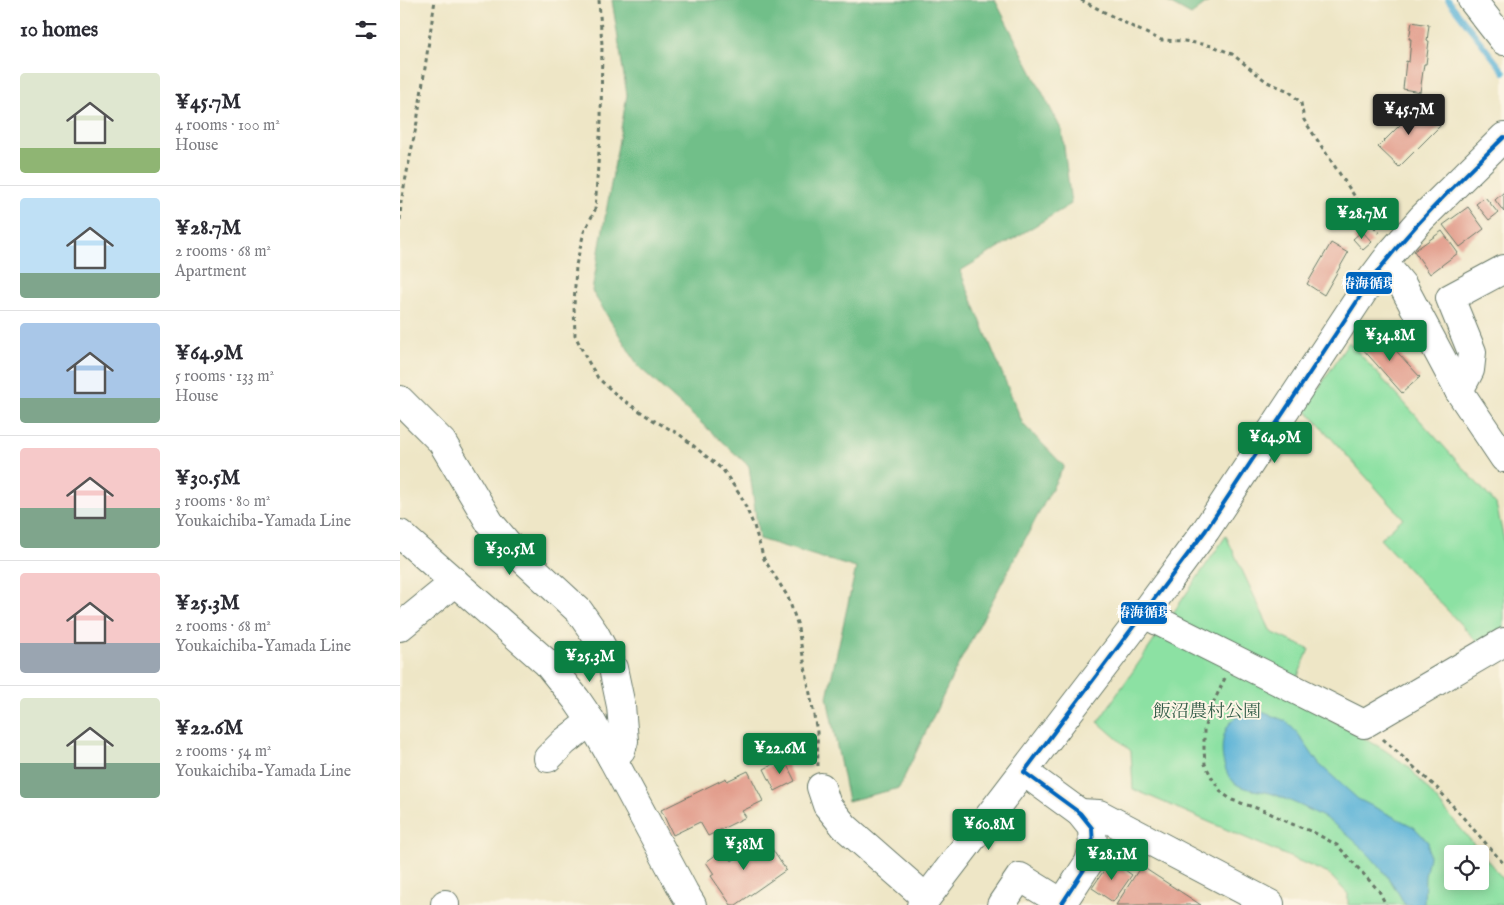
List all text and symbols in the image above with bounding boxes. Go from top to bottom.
icon: filters [352,16,380,44]
text: 10 homes [20,17,98,44]
text: ¥45.7M [175,89,241,116]
icon: home [60,93,120,153]
pin: ¥45.7M [1368,94,1450,136]
text: ¥45.7M [1384,100,1434,120]
text: 4 rooms · 100 m² [175,116,280,136]
text: House [175,136,218,156]
pin: ¥28.7M [1321,198,1403,240]
text: ¥28.7M [1337,204,1387,224]
text: ¥28.7M [175,215,241,242]
icon: home [60,218,120,278]
text: 2 rooms · 68 m² [175,242,271,262]
text: Apartment [175,262,246,282]
line badge: 椿海循環 [1345,271,1393,295]
text: 椿海循環 [1341,275,1397,293]
pin: ¥34.8M [1349,320,1431,362]
text: ¥34.8M [1365,326,1415,346]
text: ¥64.9M [175,340,243,367]
icon: home [60,343,120,403]
text: 5 rooms · 133 m² [175,367,274,387]
text: House [175,387,218,407]
pin: ¥64.9M [1234,422,1316,464]
text: ¥64.9M [1249,428,1301,448]
text: ¥30.5M [175,465,240,492]
icon: home [60,468,120,528]
text: 3 rooms · 80 m² [175,492,271,512]
text: Youkaichiba-Yamada Line [175,512,351,532]
pin: ¥30.5M [469,534,551,576]
text: ¥30.5M [485,540,535,560]
text: ¥25.3M [175,590,240,617]
icon: home [60,593,120,653]
line badge: 椿海循環 [1120,601,1168,625]
text: 椿海循環 [1116,604,1172,622]
text: 2 rooms · 68 m² [175,617,271,637]
text: Youkaichiba-Yamada Line [175,637,351,657]
pin: ¥25.3M [549,640,631,683]
text: ¥25.3M [565,647,615,667]
park label: 飯沼農村公園 [1153,701,1261,724]
text: ¥22.6M [175,715,243,742]
icon: home [60,718,120,778]
pin: ¥22.6M [739,732,821,775]
text: ¥22.6M [754,739,806,759]
text: 2 rooms · 54 m² [175,742,272,762]
text: Youkaichiba-Yamada Line [175,762,351,782]
pin: ¥60.8M [948,808,1030,851]
text: ¥60.8M [963,815,1015,835]
pin: ¥38M [714,828,774,871]
text: ¥38M [725,835,763,855]
pin: ¥28.1M [1071,838,1153,881]
text: ¥28.1M [1087,845,1137,865]
map controls [1444,845,1489,890]
button: locate [1444,845,1489,890]

